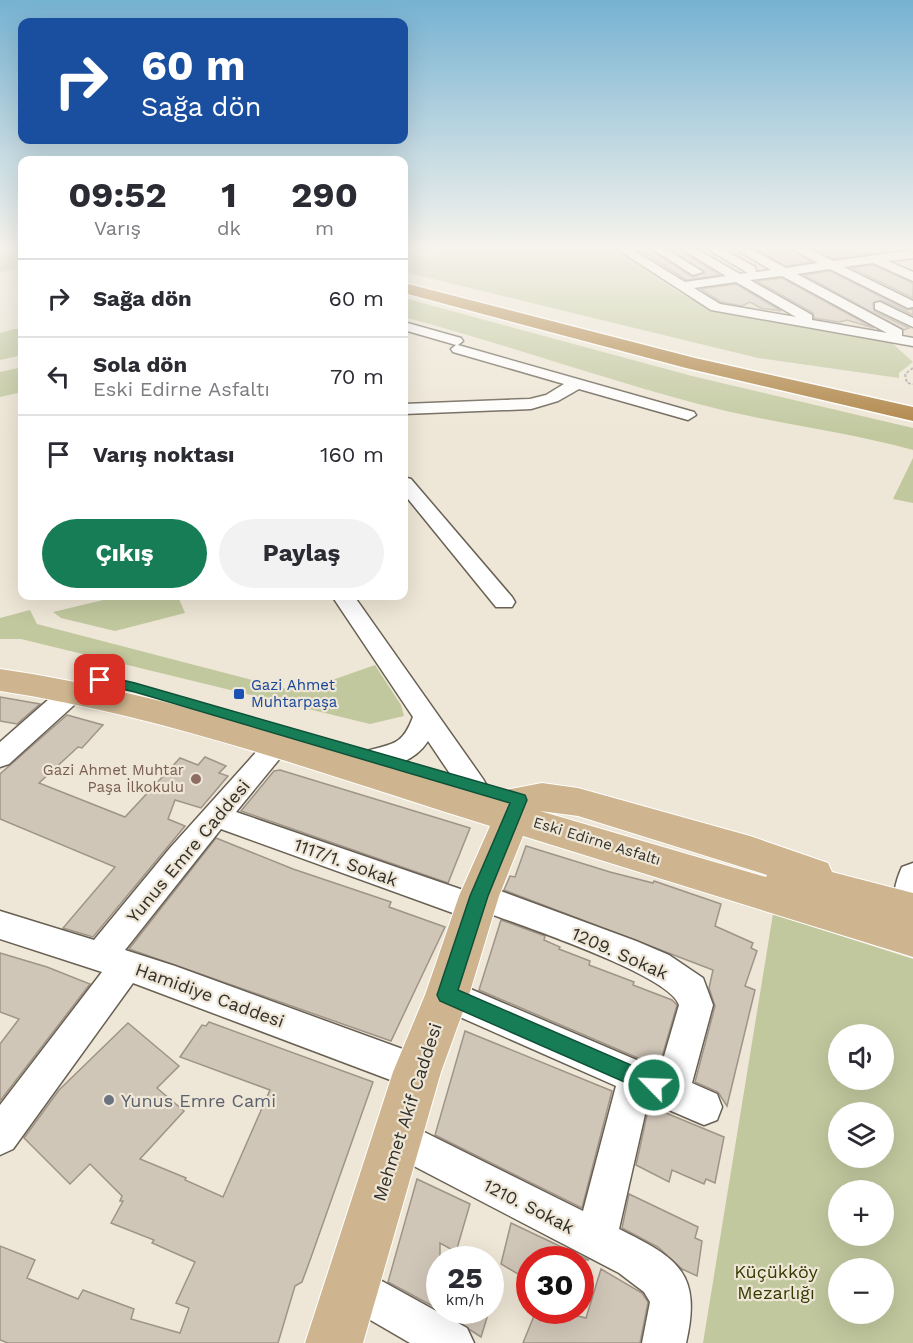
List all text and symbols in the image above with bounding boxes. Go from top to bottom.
text: 60 m [141,41,245,90]
icon: right [42,42,120,120]
text: Sağa dön [141,91,261,123]
text: 09:52 [68,174,167,216]
text: 1 [221,174,237,216]
text: 290 [291,174,358,216]
text: Varış [94,216,141,240]
text: dk [217,216,241,240]
text: m [315,216,334,240]
icon: right [42,282,75,315]
text: Sağa dön [93,286,192,311]
text: 60 m [328,286,384,311]
text: Sola dön [93,352,187,377]
icon: left [42,360,75,393]
text: 70 m [330,364,384,389]
text: Eski Edirne Asfaltı [93,377,270,401]
icon: arrive [42,438,75,471]
text: Varış noktası [93,442,235,467]
text: 160 m [320,442,384,467]
button: Çıkış [42,519,207,588]
button: Paylaş [219,519,384,588]
pin [74,654,125,705]
icon: arrive [83,663,116,696]
place label: Gazi Ahmet Muhtarpaşa [251,676,338,711]
marker: Gazi Ahmet Muhtarpaşa [232,687,246,701]
place label: Gazi Ahmet Muhtar Paşa İlkokulu [43,761,184,796]
marker: Gazi Ahmet Muhtar Paşa İlkokulu [189,772,203,786]
street label: Yunus Emre Caddesi [122,775,254,927]
street label: Eski Edirne Asfaltı [531,813,663,869]
street label: 1117/1. Sokak [291,834,401,890]
street label: 1209. Sokak [569,922,671,984]
street label: Hamidiye Caddesi [133,958,287,1032]
street label: Mehmet Akif Caddesi [368,1020,446,1204]
map controls [828,1024,894,1324]
button: sound [828,1024,894,1090]
position arrow [622,1053,686,1117]
place label: Yunus Emre Cami [121,1090,276,1111]
marker: Yunus Emre Cami [102,1093,116,1107]
button: layers [828,1102,894,1168]
street label: 1210. Sokak [480,1174,578,1238]
button: + [828,1180,894,1246]
speed limit sign: 30 [516,1246,594,1324]
button: − [828,1258,894,1324]
text: 25 [447,1260,483,1295]
park label: Küçükköy Mezarlığı [734,1261,818,1303]
text: km/h [446,1291,484,1309]

